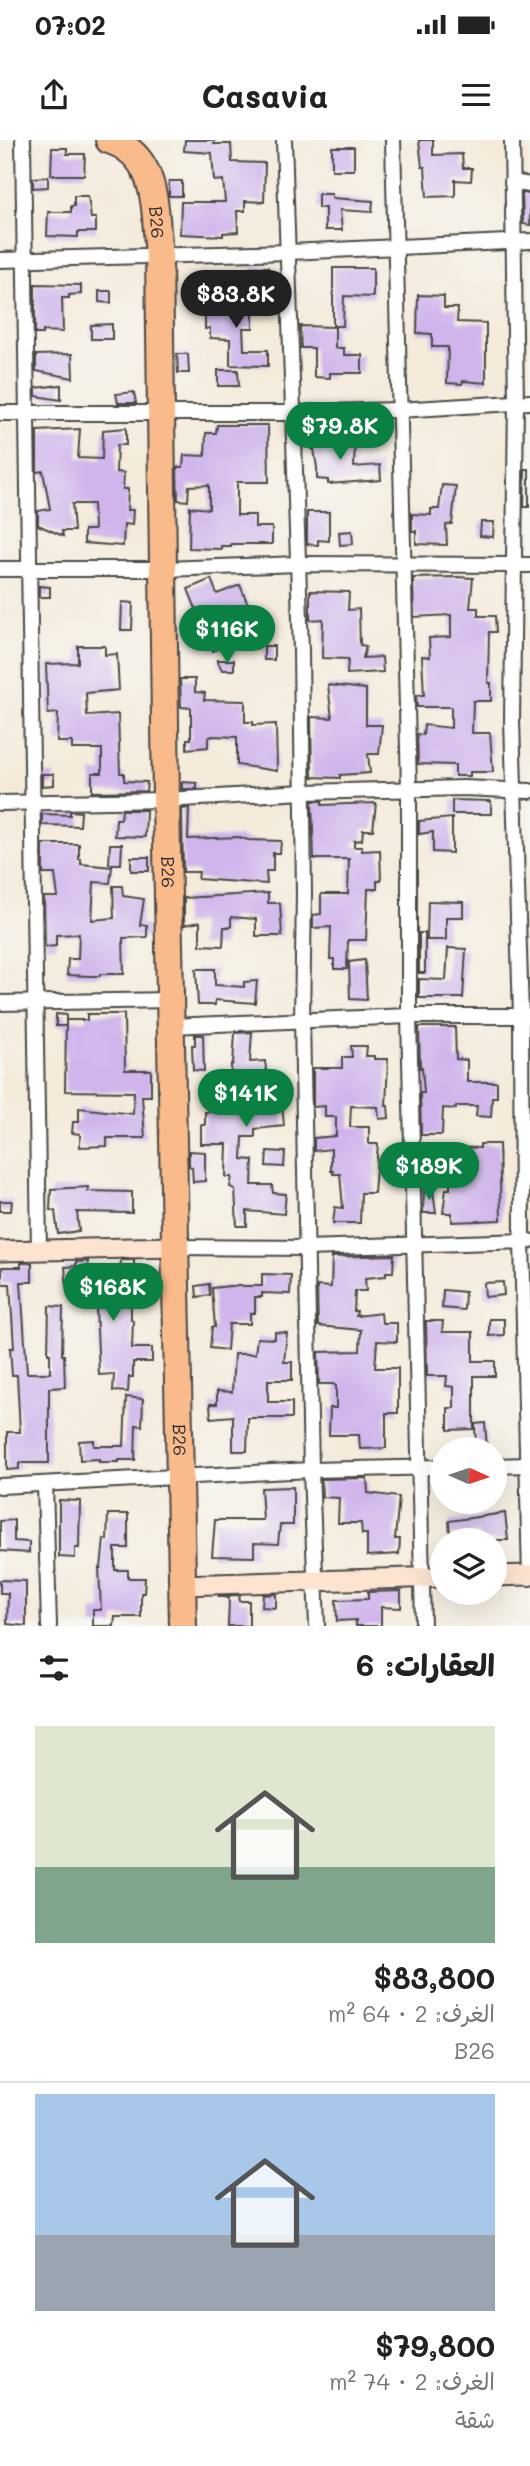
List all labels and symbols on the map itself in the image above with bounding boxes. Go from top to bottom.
street label: B26 [144,205,170,239]
pin: $83.8K [179,270,293,330]
pin: $79.8K [283,402,397,462]
pin: $116K [178,606,276,665]
street label: B26 [156,856,181,888]
pin: $141K [197,1070,295,1129]
pin: $189K [380,1142,478,1202]
pin: $168K [64,1264,162,1323]
street label: B26 [168,1424,192,1456]
north arrow [430,1437,508,1514]

